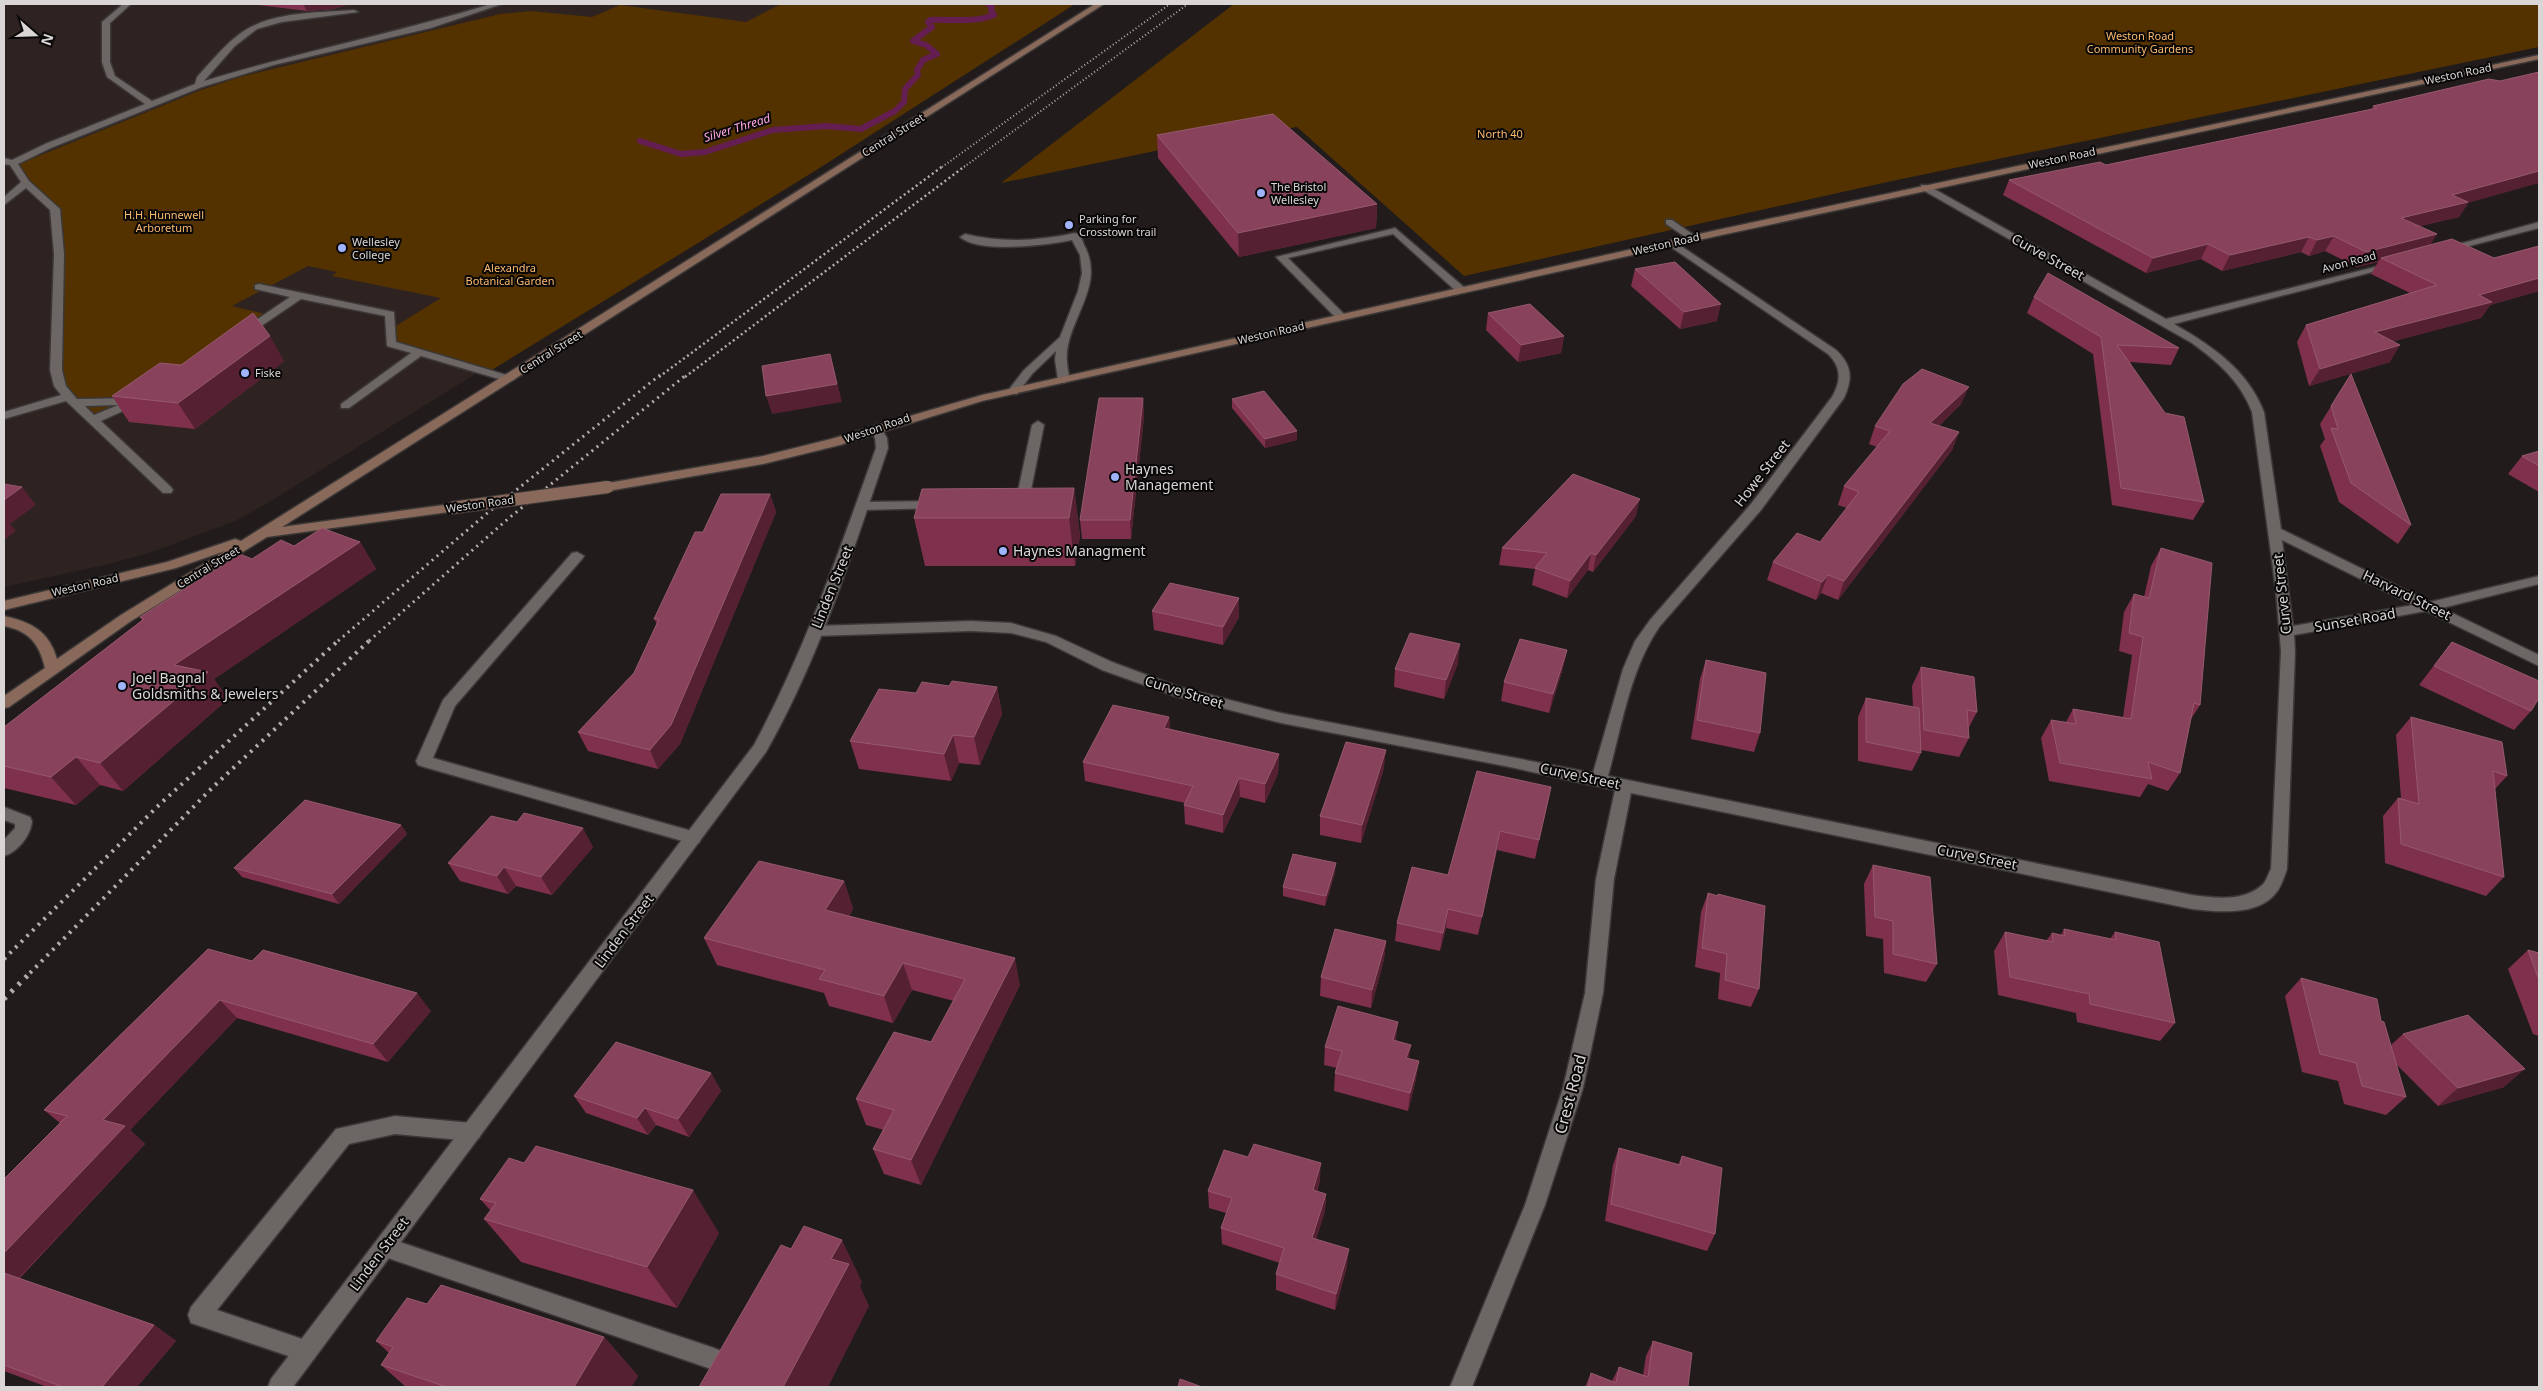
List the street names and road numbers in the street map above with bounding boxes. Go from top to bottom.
street label: Weston Road [2423,59,2493,88]
street label: Central Street [859,109,927,160]
street label: Weston Road [2027,143,2097,172]
street label: Weston Road [1631,229,1701,258]
street label: Curve Street [2008,229,2088,285]
street label: Avon Road [2320,247,2378,276]
street label: Weston Road [1236,318,1306,347]
street label: Central Street [517,326,585,377]
street label: Weston Road [842,409,912,446]
street label: Howe Street [1729,435,1794,510]
street label: Weston Road [445,491,515,516]
street label: Central Street [174,542,242,591]
street label: Linden Street [806,543,857,631]
street label: Curve Street [2268,553,2295,635]
street label: Harvard Street [2360,565,2454,624]
street label: Weston Road [50,570,120,599]
street label: Sunset Road [2313,603,2397,636]
street label: Curve Street [1143,671,1226,712]
street label: Curve Street [1538,758,1622,793]
street label: Curve Street [1936,839,2019,874]
street label: Linden Street [590,890,658,971]
street label: Crest Road [1549,1052,1591,1136]
street label: Linden Street [345,1213,413,1294]

